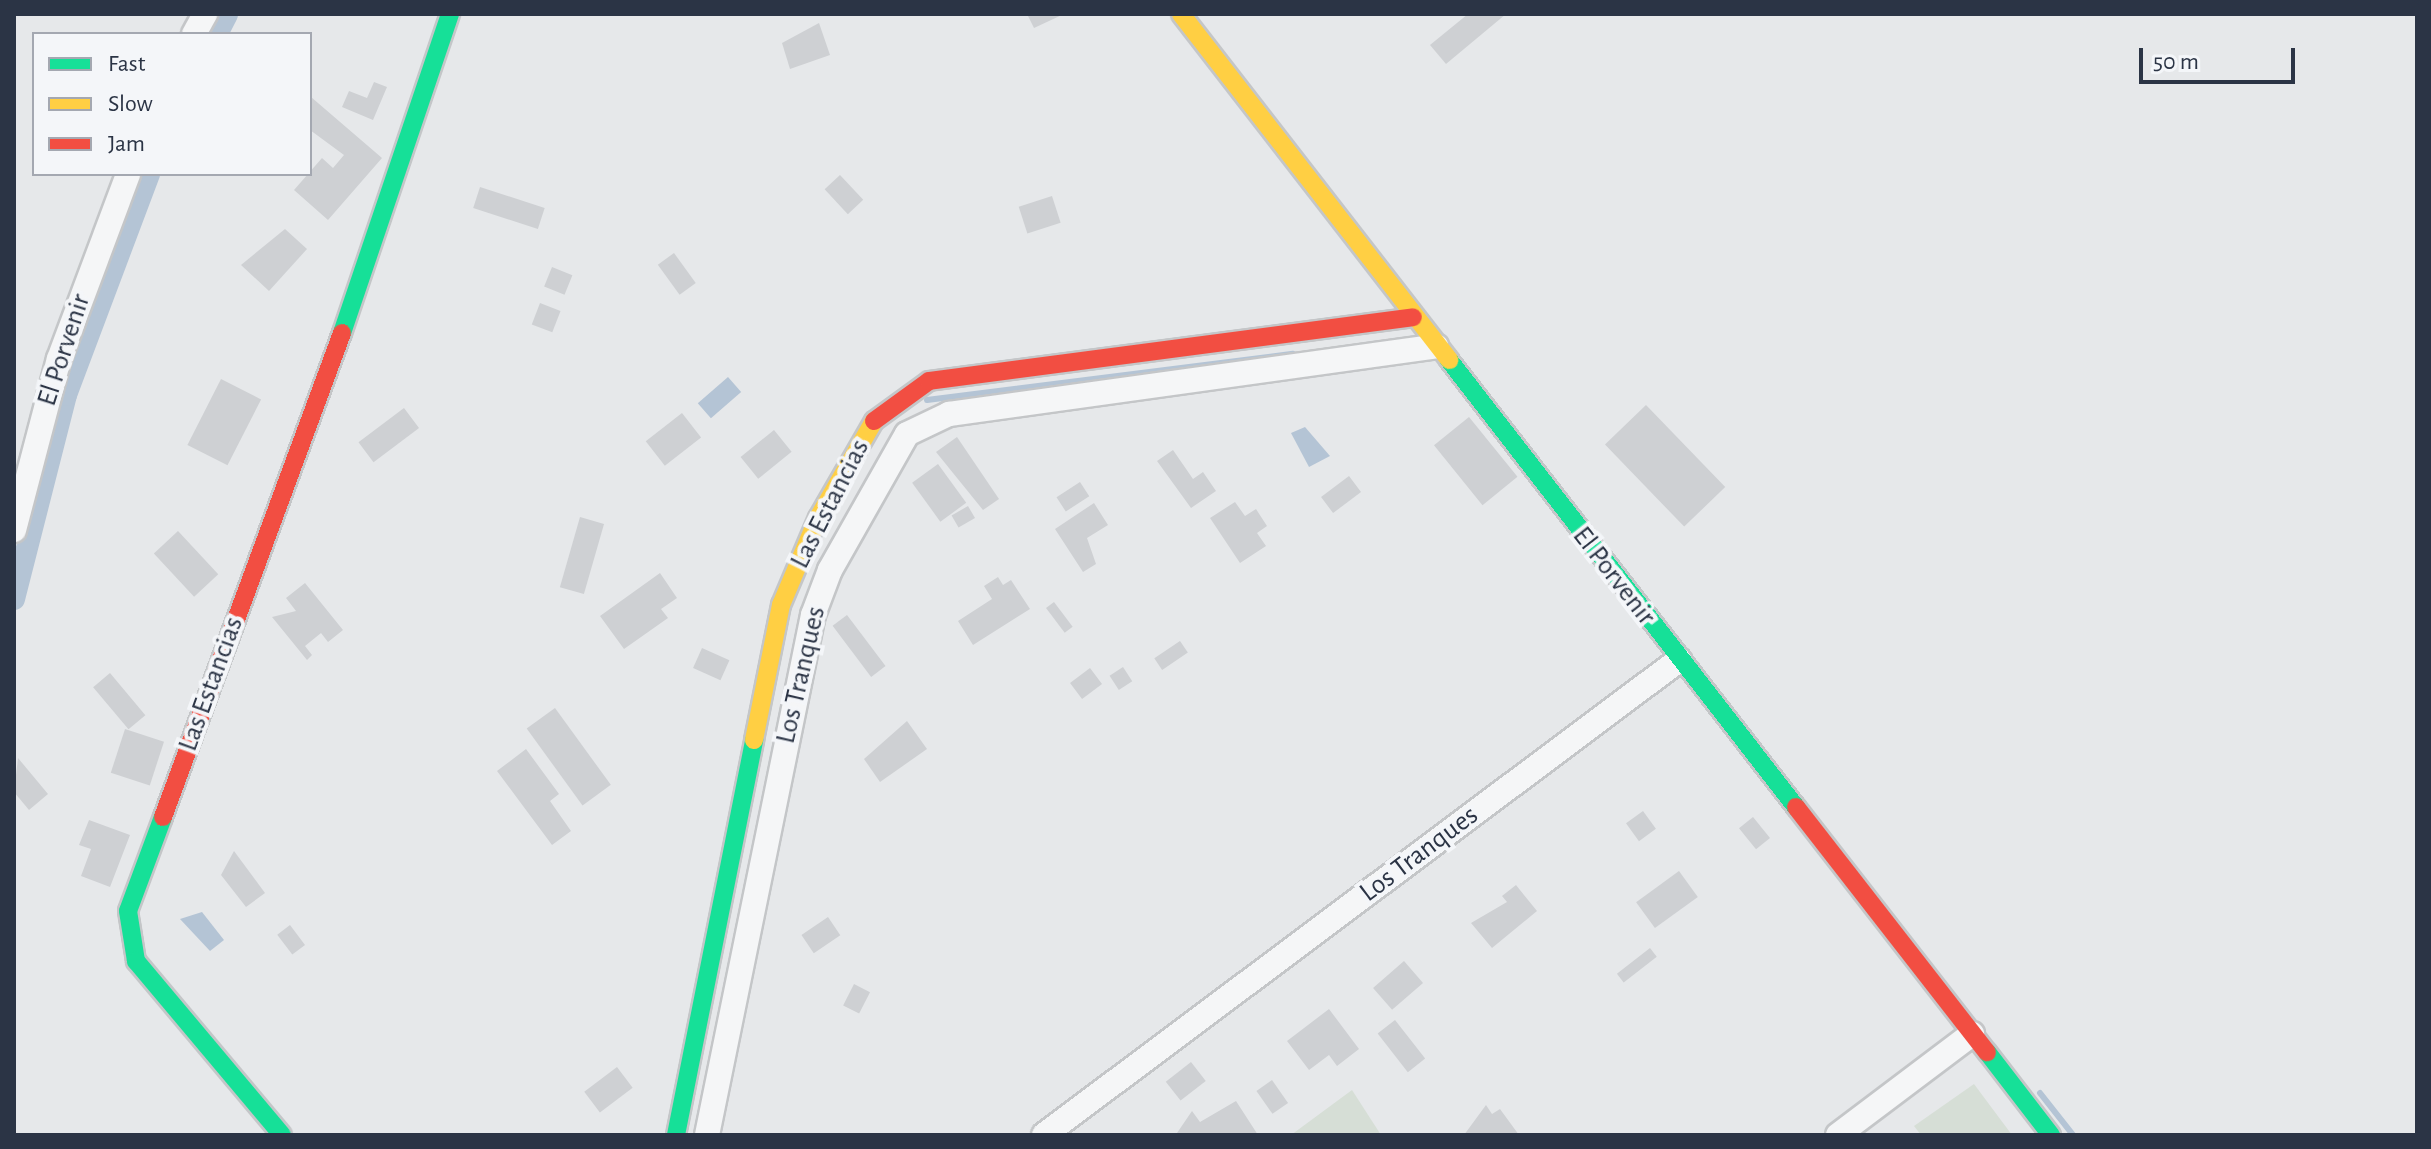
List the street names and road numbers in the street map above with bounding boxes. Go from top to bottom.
street label: El Porvenir [30,290,98,410]
street label: Las Estancias [783,434,877,574]
street label: El Porvenir [1565,520,1663,632]
street label: Los Tranques [769,603,833,747]
street label: Las Estancias [171,612,251,756]
street label: Los Tranques [1353,799,1485,909]

